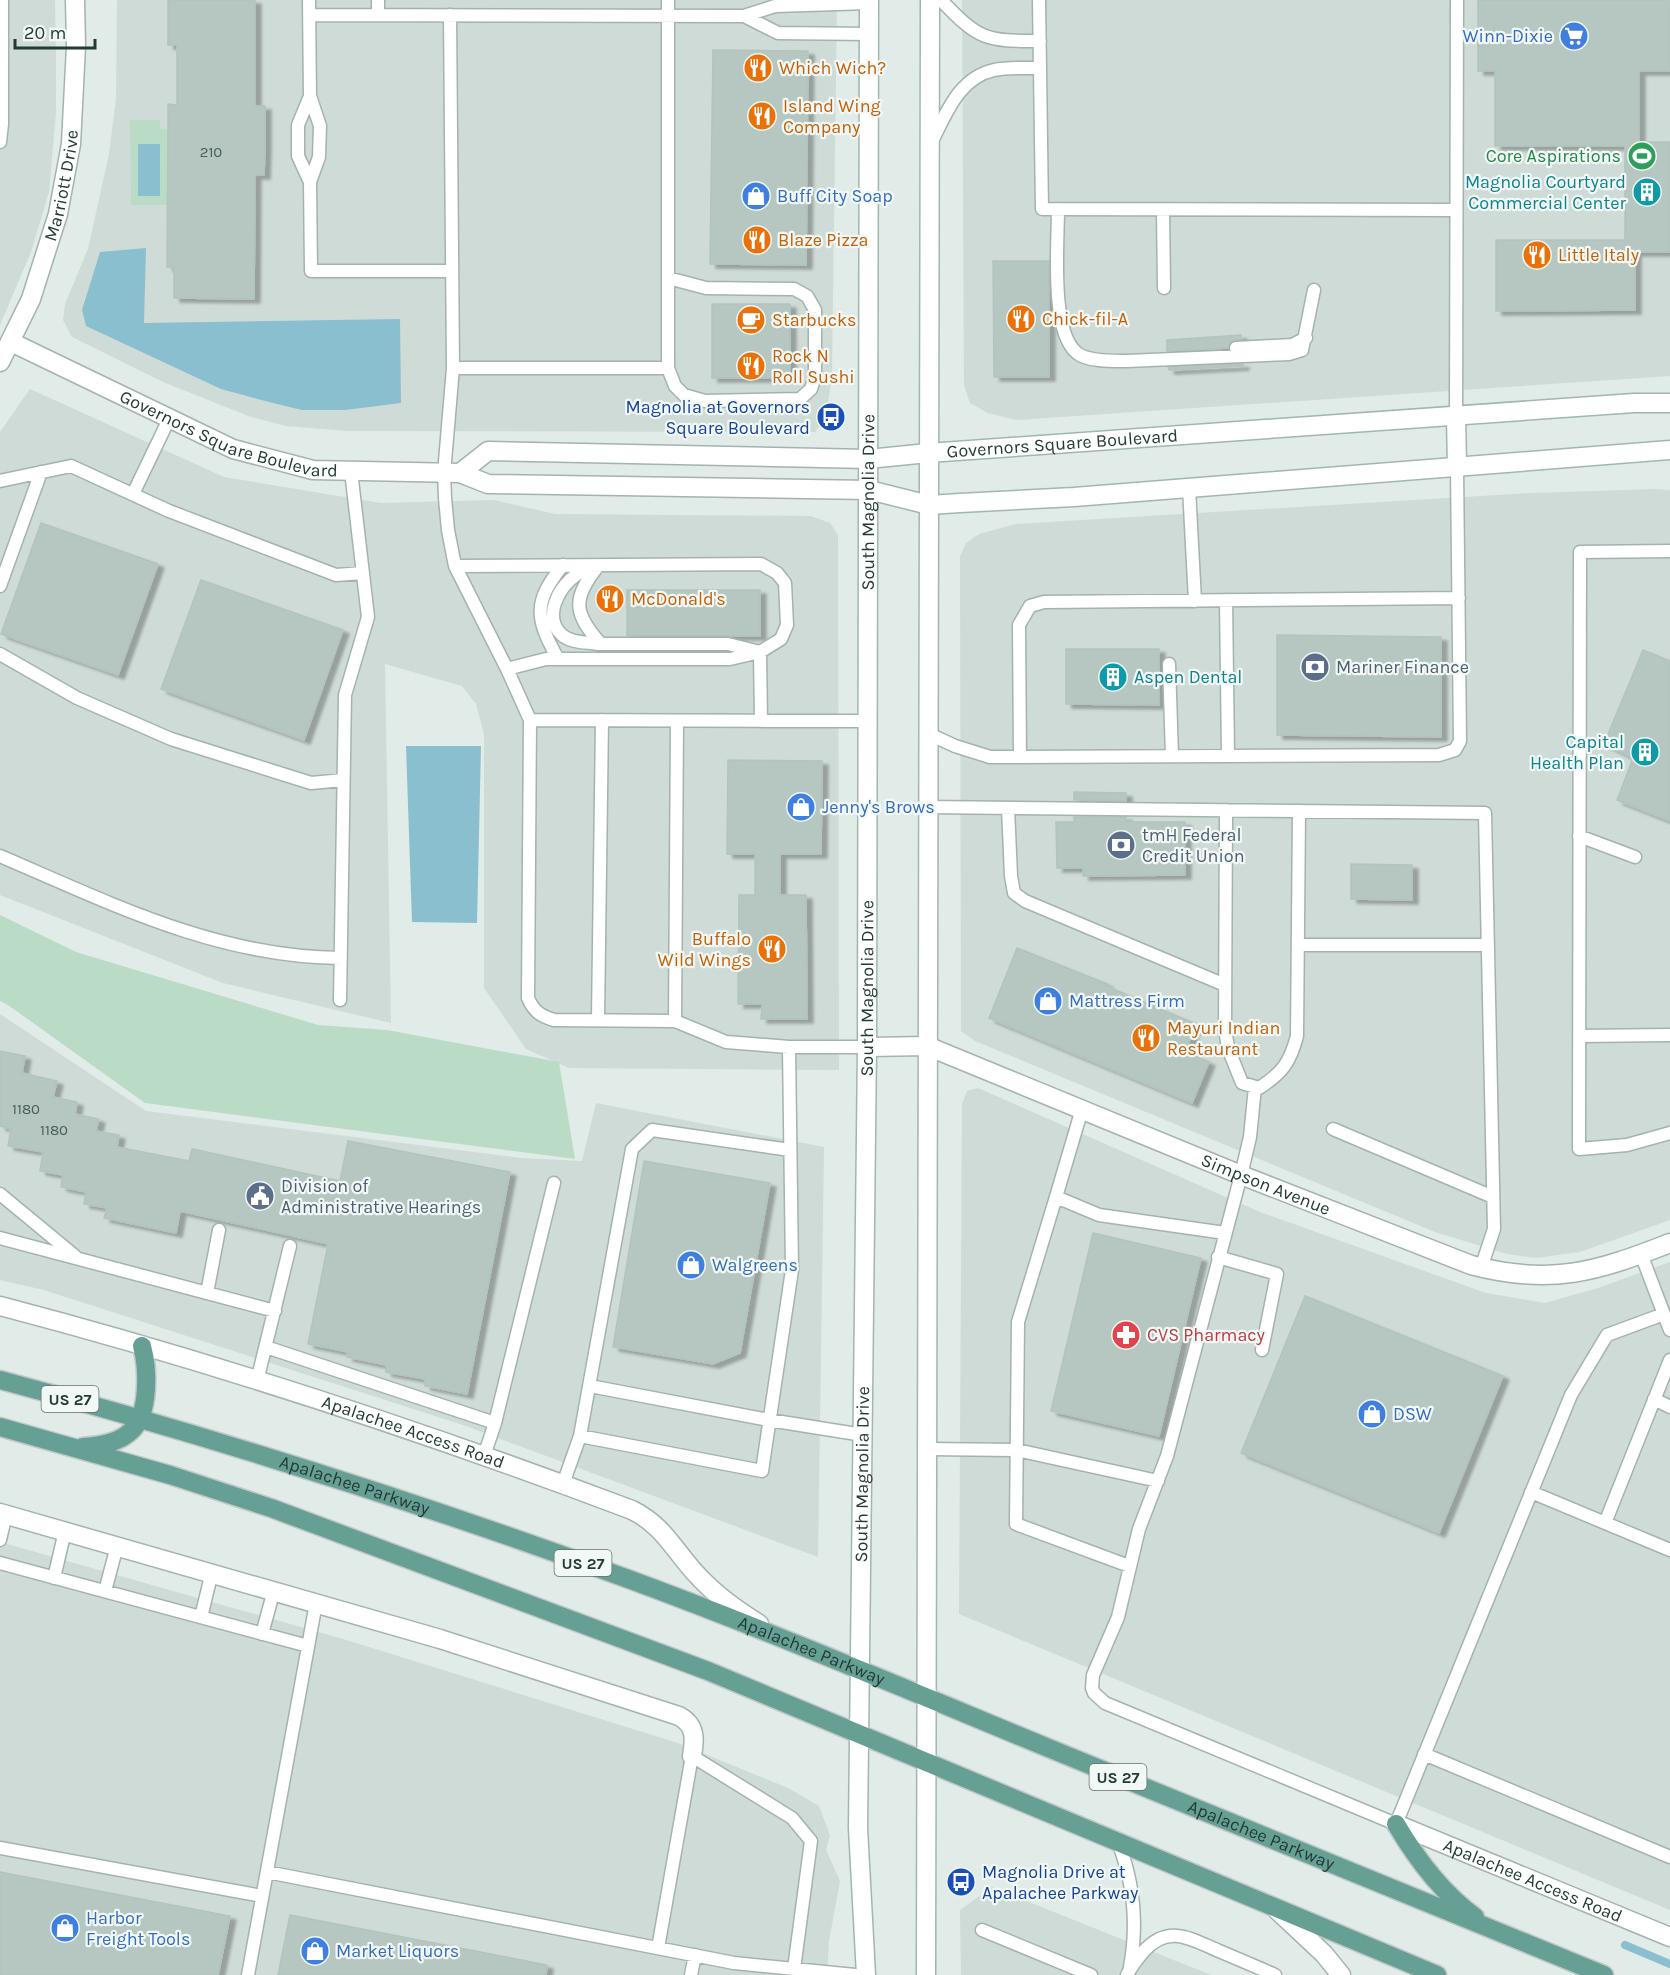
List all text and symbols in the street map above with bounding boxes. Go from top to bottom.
scale bar [15,12,94,50]
supermarket icon: Winn-Dixie [1558,20,1590,52]
text: 20 m [24,22,66,44]
place label: Winn-Dixie [1462,25,1553,47]
restaurant icon: Which Wich? [742,52,774,84]
place label: Which Wich? [779,57,886,79]
place label: Island Wing Company [783,95,881,138]
restaurant icon: Island Wing Company [746,100,778,132]
street label: Marriott Drive [39,129,83,244]
sports icon: Core Aspirations [1626,140,1658,172]
house number: 210 [200,143,222,161]
place label: Core Aspirations [1486,145,1621,167]
place label: Magnolia Courtyard Commercial Center [1465,171,1626,214]
building icon: Magnolia Courtyard Commercial Center [1631,176,1663,208]
shop icon: Buff City Soap [740,180,772,212]
place label: Buff City Soap [777,185,893,207]
restaurant icon: Blaze Pizza [741,224,773,256]
place label: Blaze Pizza [778,229,869,251]
restaurant icon: Little Italy [1521,239,1553,271]
place label: Little Italy [1558,244,1640,266]
restaurant icon: Chick-fil-A [1005,303,1037,335]
cafe icon: Starbucks [735,304,767,336]
place label: Chick-fil-A [1042,308,1128,330]
place label: Starbucks [772,309,857,331]
place label: Rock N Roll Sushi [772,345,855,388]
restaurant icon: Rock N Roll Sushi [735,350,767,382]
street label: Governors Square Boulevard [116,385,338,482]
place label: Magnolia at Governors Square Boulevard [626,396,810,439]
bus stop icon: Magnolia at Governors Square Boulevard [815,401,847,433]
street label: South Magnolia Drive [857,414,879,590]
street label: Governors Square Boulevard [946,424,1179,463]
restaurant icon: McDonald's [594,583,626,615]
place label: McDonald's [631,588,726,610]
bank icon: Mariner Finance [1299,651,1331,683]
place label: Mariner Finance [1336,656,1469,678]
building icon: Aspen Dental [1097,661,1129,693]
place label: Aspen Dental [1134,666,1242,688]
place label: Capital Health Plan [1530,731,1624,774]
building icon: Capital Health Plan [1629,736,1661,768]
shop icon: Jenny's Brows [785,791,817,823]
place label: Jenny's Brows [822,796,935,818]
place label: tmH Federal Credit Union [1142,824,1245,867]
bank icon: tmH Federal Credit Union [1105,829,1137,861]
street label: South Magnolia Drive [856,900,878,1077]
place label: Buffalo Wild Wings [658,928,751,971]
restaurant icon: Buffalo Wild Wings [756,933,788,965]
shop icon: Mattress Firm [1032,985,1064,1017]
place label: Mattress Firm [1069,990,1185,1012]
place label: Mayuri Indian Restaurant [1167,1017,1280,1060]
restaurant icon: Mayuri Indian Restaurant [1130,1022,1162,1054]
house number: 1180 [12,1100,40,1118]
house number: 1180 [40,1121,68,1139]
street label: Simpson Avenue [1198,1149,1334,1220]
place label: Division of Administrative Hearings [281,1175,481,1218]
public building icon: Division of Administrative Hearings [244,1180,276,1212]
shop icon: Walgreens [675,1249,707,1281]
place label: Walgreens [712,1254,798,1276]
pharmacy icon: CVS Pharmacy [1110,1319,1142,1351]
place label: CVS Pharmacy [1147,1324,1266,1346]
road number: US 27 [42,1386,98,1412]
street label: South Magnolia Drive [850,1386,874,1563]
street label: Apalachee Access Road [319,1391,507,1473]
shop icon: DSW [1356,1398,1388,1430]
place label: DSW [1393,1403,1432,1425]
street label: Apalachee Parkway [277,1451,433,1520]
road number: US 27 [554,1550,612,1576]
street label: Apalachee Parkway [735,1611,889,1690]
road number: US 27 [1090,1764,1146,1790]
street label: Apalachee Parkway [1185,1795,1338,1875]
street label: Apalachee Access Road [1440,1834,1626,1927]
place label: Magnolia Drive at Apalachee Parkway [982,1861,1139,1904]
bus stop icon: Magnolia Drive at Apalachee Parkway [945,1866,977,1898]
place label: Harbor Freight Tools [86,1907,190,1950]
shop icon: Harbor Freight Tools [49,1912,81,1944]
shop icon: Market Liquors [299,1935,331,1967]
place label: Market Liquors [336,1940,459,1962]

